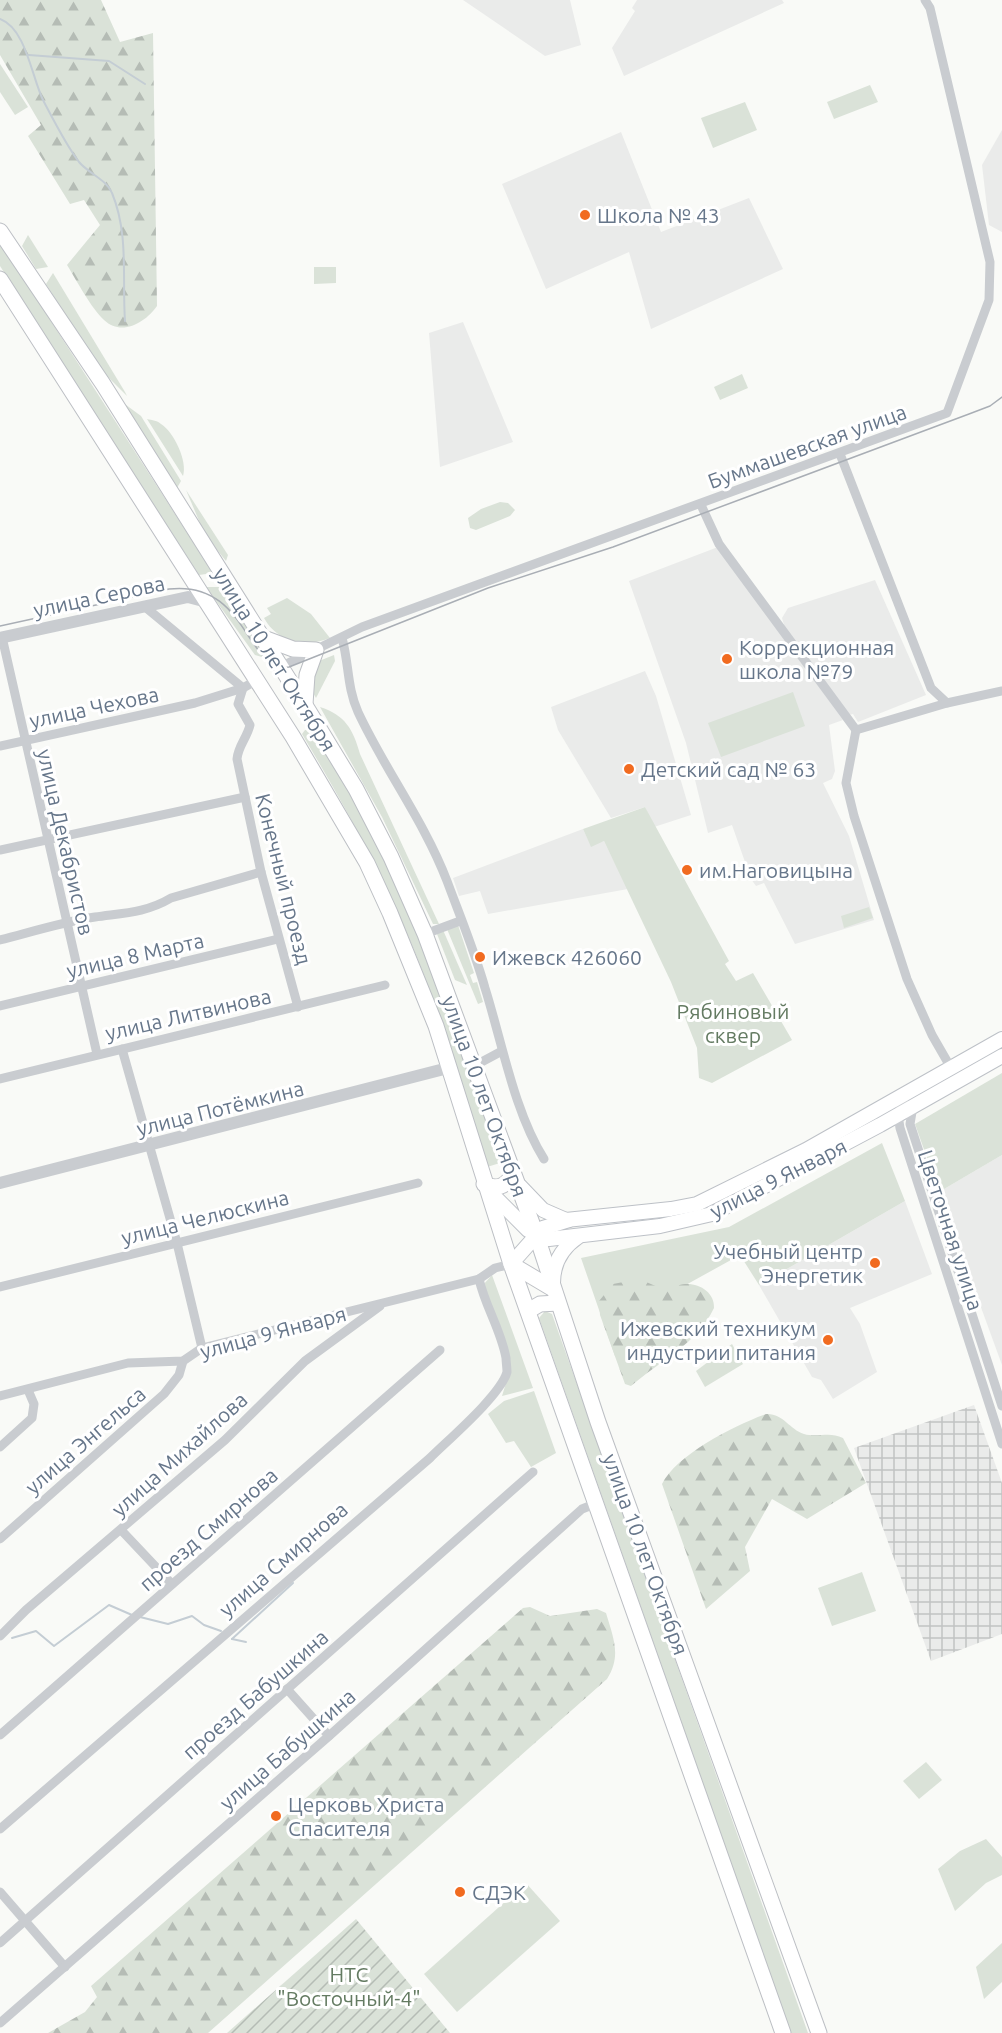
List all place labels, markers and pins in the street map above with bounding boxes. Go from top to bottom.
place label: Школа № 43 [597,203,720,227]
marker: Школа № 43 [578,208,592,222]
place label: Коррекционная школа №79 [739,635,894,683]
marker: Коррекционная школа №79 [720,652,734,666]
place label: Детский сад № 63 [641,757,816,781]
marker: Детский сад № 63 [622,762,636,776]
place label: им.Наговицына [699,858,853,882]
marker: им.Наговицына [680,863,694,877]
place label: Ижевск 426060 [492,945,642,969]
marker: Ижевск 426060 [473,950,487,964]
place label: Учебный центр Энергетик [714,1239,863,1287]
marker: Учебный центр Энергетик [868,1256,882,1270]
place label: Ижевский техникум индустрии питания [620,1316,816,1364]
marker: Ижевский техникум индустрии питания [821,1333,835,1347]
place label: Церковь Христа Спасителя [288,1792,444,1840]
marker: Церковь Христа Спасителя [269,1809,283,1823]
place label: СДЭК [472,1880,526,1904]
marker: СДЭК [453,1885,467,1899]

